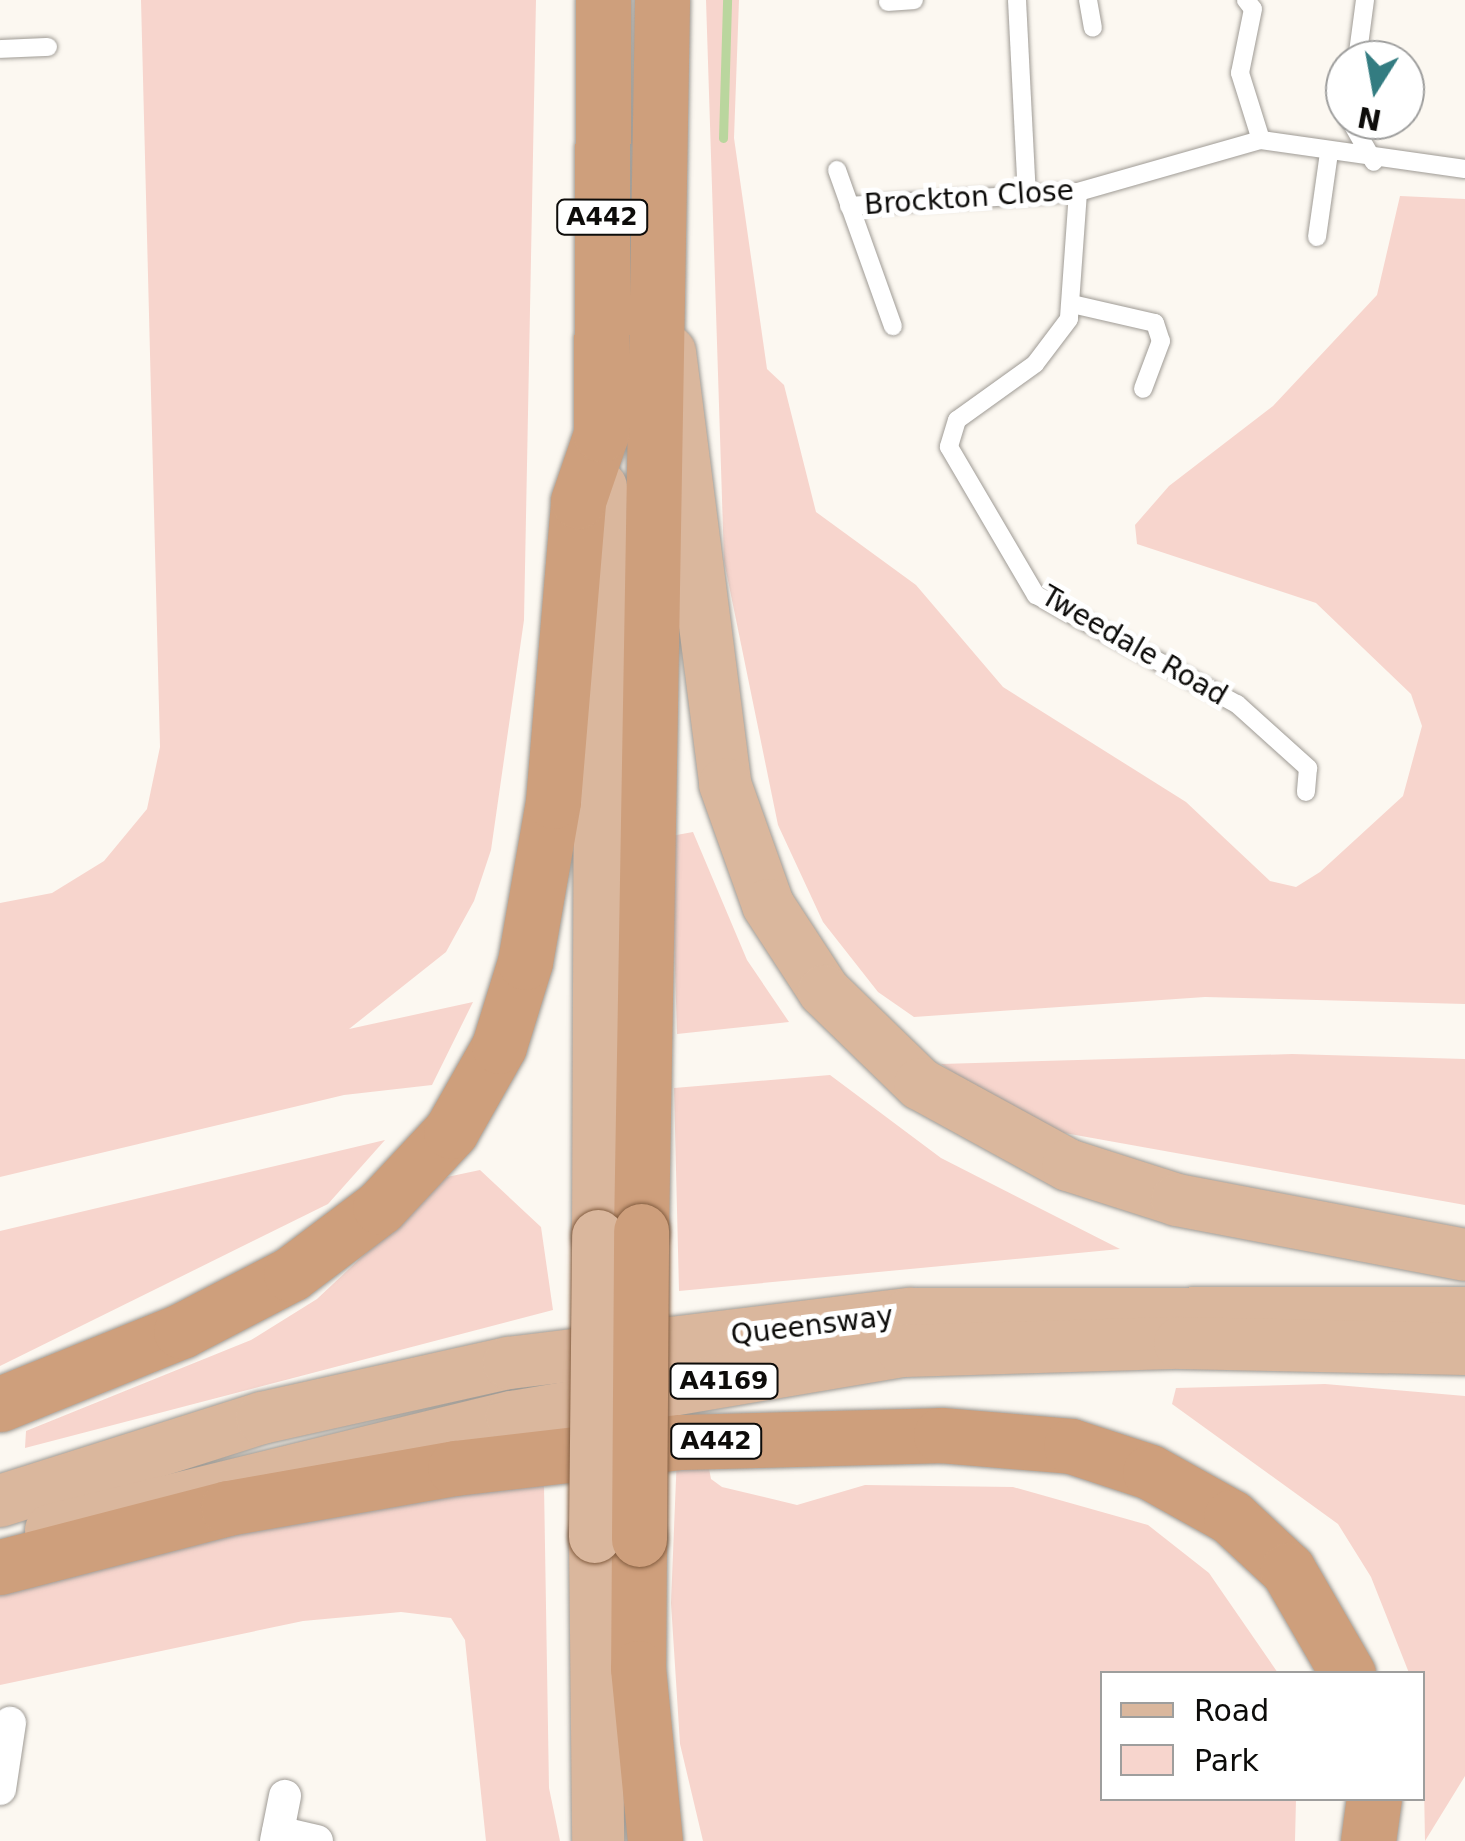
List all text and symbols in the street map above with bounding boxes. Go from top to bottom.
north arrow [1325,40,1425,140]
text: N [1355,100,1384,136]
street label: Brockton Close [863,174,1075,222]
road number: A442 [554,197,650,237]
street label: Tweedale Road [1035,579,1233,713]
street label: Queensway [729,1299,895,1353]
road number: A4169 [669,1361,779,1401]
road number: A442 [668,1421,764,1461]
legend [1100,1671,1425,1801]
text: Road [1194,1693,1269,1728]
text: Park [1194,1743,1259,1778]

